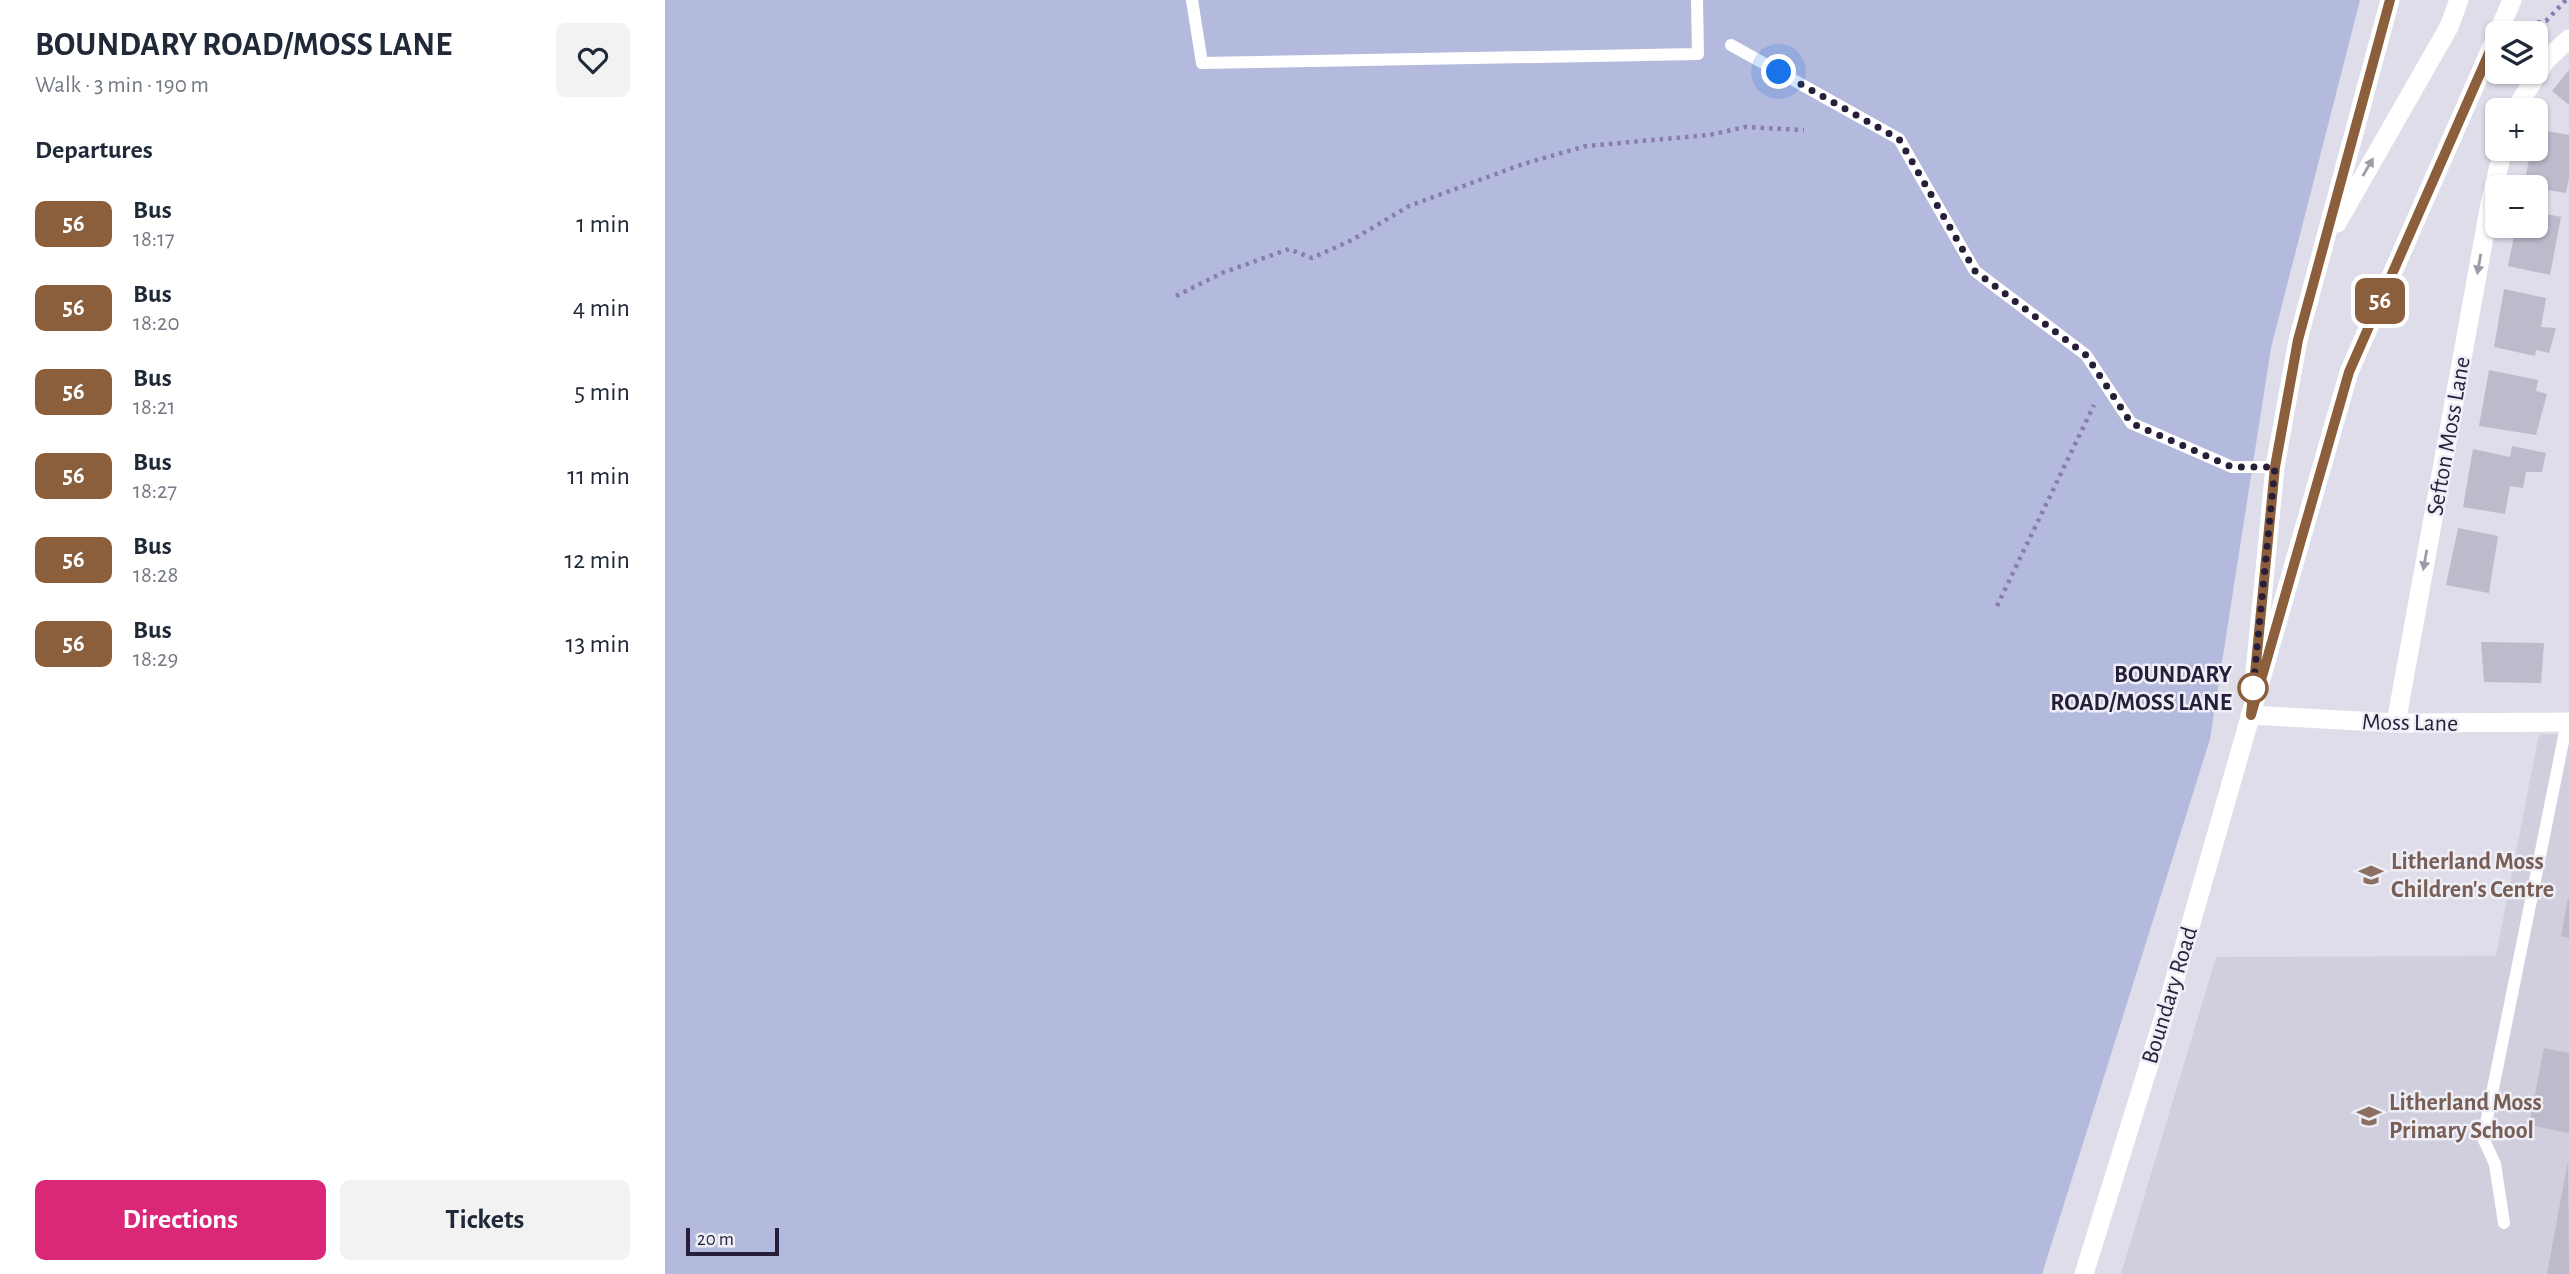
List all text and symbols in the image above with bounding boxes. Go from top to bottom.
map controls [2485,21,2548,238]
button: layers [2485,21,2548,84]
button: heart [556,23,630,97]
text: BOUNDARY ROAD/MOSS LANE [35,29,452,62]
your location [1761,54,1796,89]
text: Walk · 3 min · 190 m [35,74,209,97]
button: + [2485,98,2548,161]
text: Departures [35,137,153,163]
one-way arrow [2362,158,2374,177]
button: − [2485,175,2548,238]
text: Bus [133,197,172,223]
text: 1 min [576,211,630,237]
text: 56 [63,212,84,236]
text: 18:17 [133,228,175,251]
one-way arrow [2474,253,2485,275]
line badge: 56 [2349,278,2411,324]
text: Bus [133,281,172,307]
text: 56 [2369,289,2391,313]
text: 4 min [573,295,630,321]
text: 56 [63,296,84,320]
text: 18:20 [133,312,180,335]
street label: Sefton Moss Lane [2423,355,2475,517]
text: Bus [133,365,172,391]
text: 5 min [574,379,630,405]
text: 56 [63,380,84,404]
text: 18:21 [133,396,175,419]
text: Bus [133,449,172,475]
text: 11 min [567,463,630,489]
text: 56 [63,464,84,488]
text: 18:27 [133,480,177,503]
text: Bus [133,533,172,559]
text: 12 min [564,547,630,573]
text: 56 [63,548,84,572]
one-way arrow [2419,549,2430,571]
text: 18:28 [133,564,178,587]
text: Bus [133,617,172,643]
text: 13 min [566,631,630,657]
text: 56 [63,632,84,656]
text: 18:29 [133,648,178,671]
place label: BOUNDARY ROAD/MOSS LANE [2050,663,2233,715]
marker: BOUNDARY ROAD/MOSS LANE [2238,673,2268,703]
street label: Moss Lane [2362,710,2458,736]
place label: Litherland Moss Children's Centre [2391,850,2554,902]
school or university icon: Litherland Moss Children's Centre [2357,861,2385,889]
street label: Boundary Road [2138,924,2202,1067]
place label: Litherland Moss Primary School [2389,1091,2542,1143]
school or university icon: Litherland Moss Primary School [2355,1102,2383,1130]
button: Directions [35,1180,326,1260]
button: Tickets [340,1180,630,1260]
scale bar [686,1225,779,1257]
text: 20 m [697,1230,734,1249]

